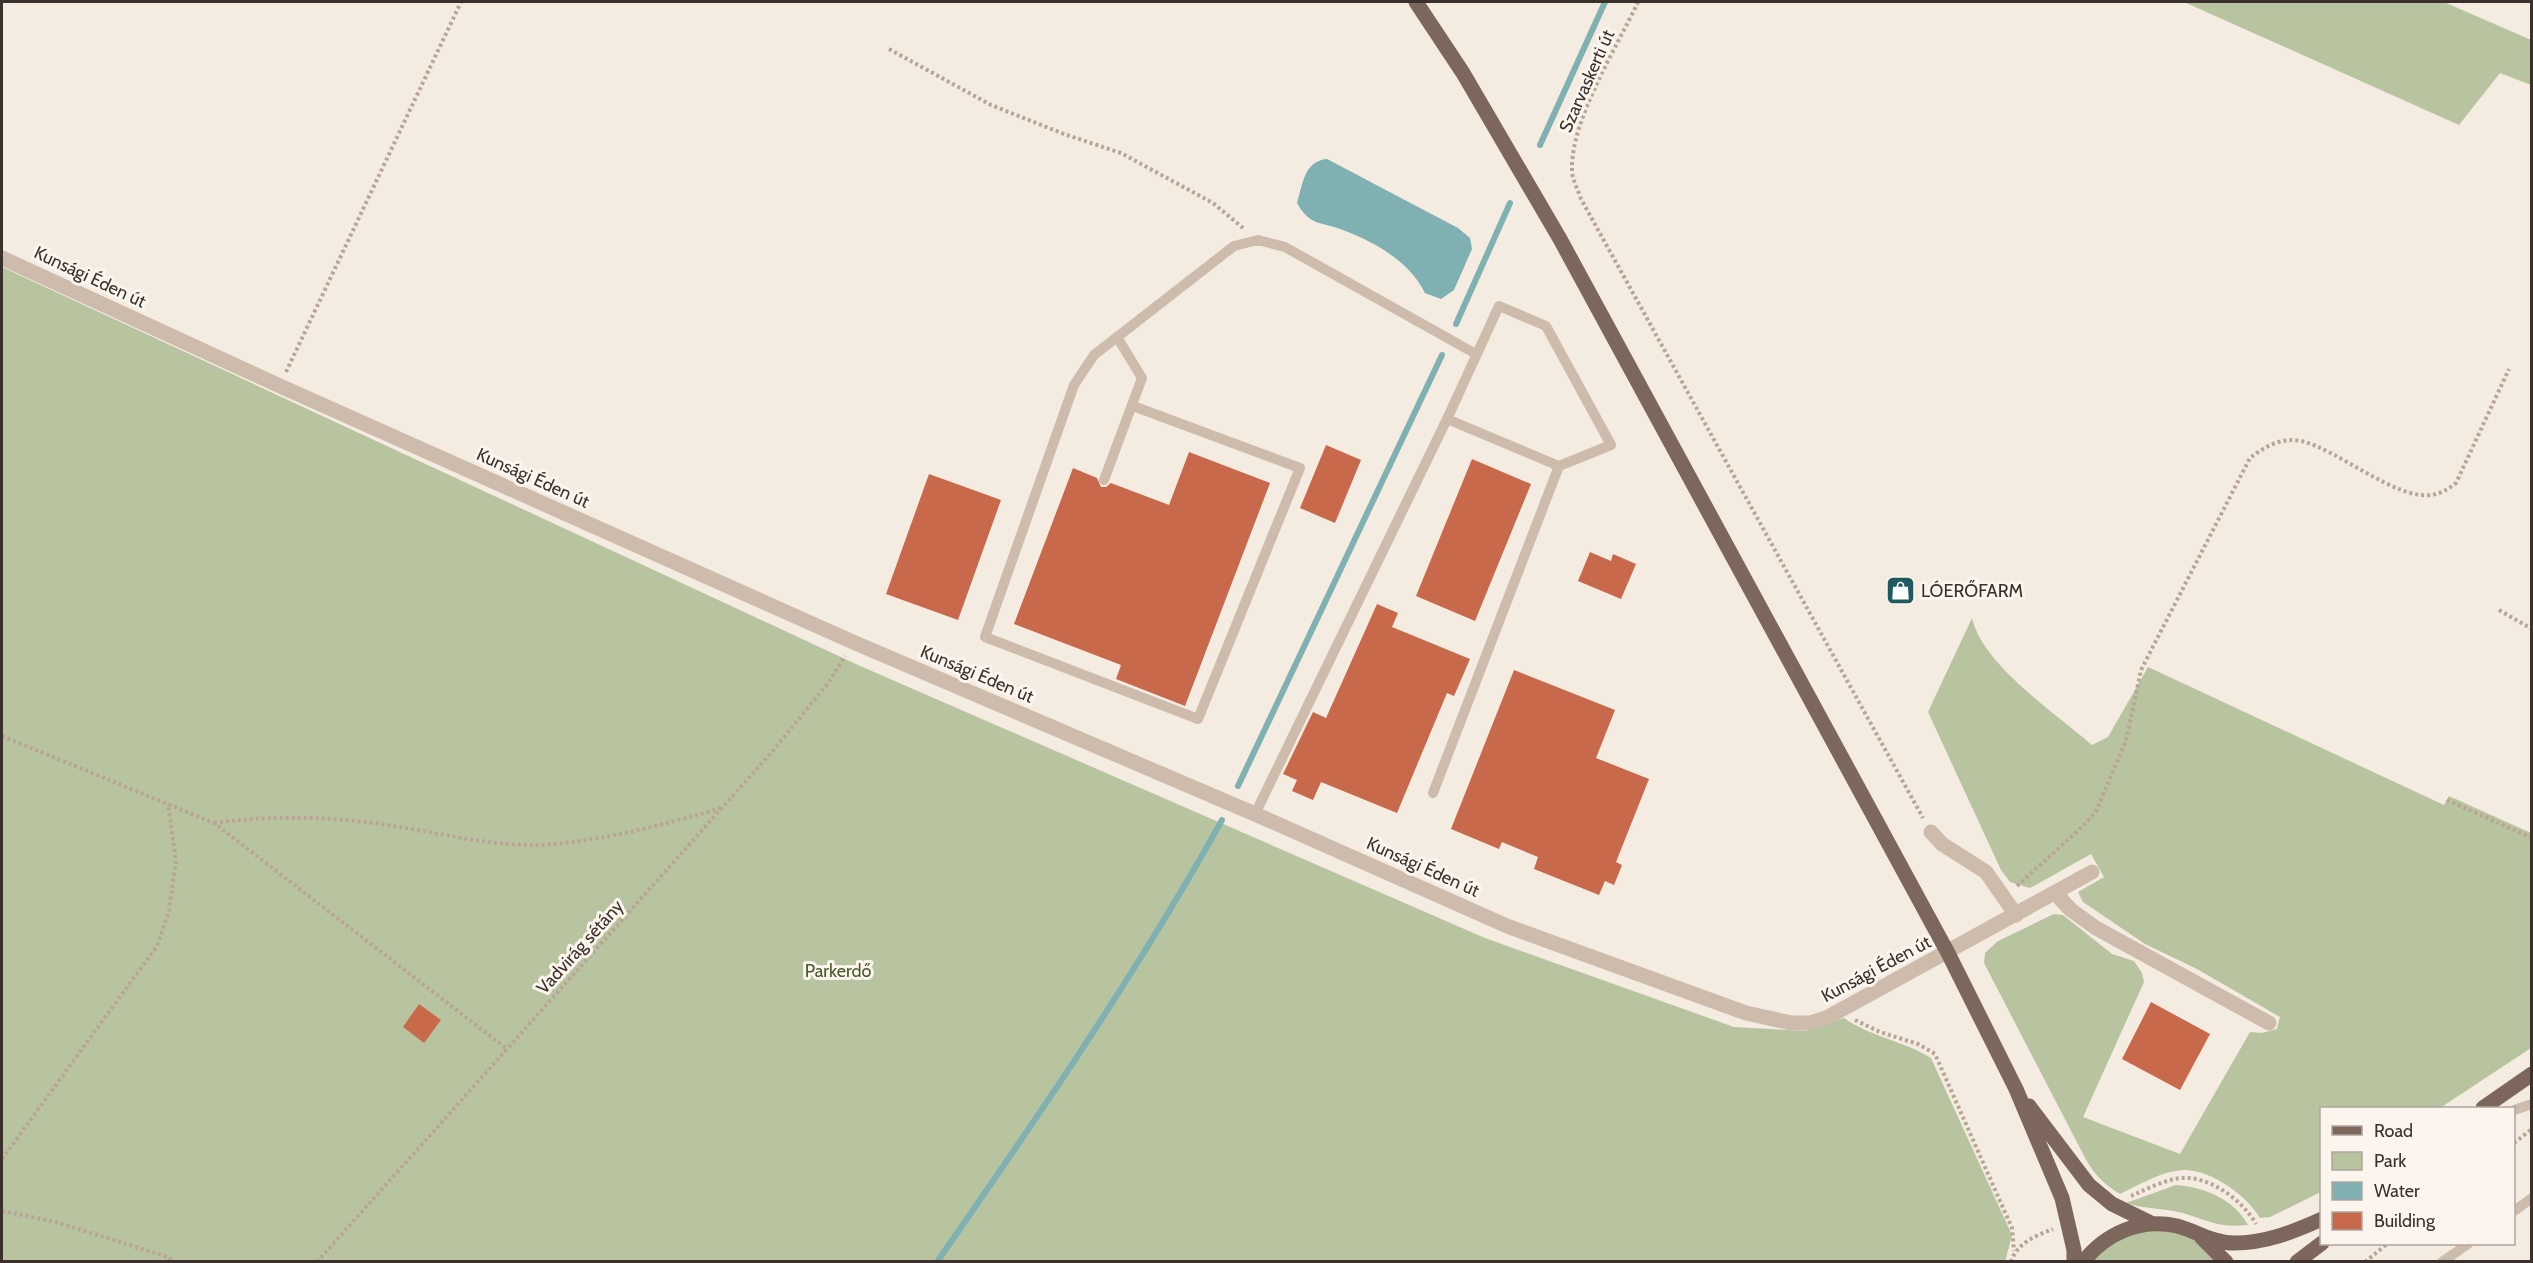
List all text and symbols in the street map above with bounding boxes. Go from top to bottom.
street label: Szarvaskerti út [1555,26,1619,136]
street label: Kunsági Éden út [31,241,149,313]
street label: Kunsági Éden út [473,443,593,513]
shop icon: LÓERŐFARM [1884,575,1916,607]
place label: LÓERŐFARM [1921,580,2023,602]
street label: Kunsági Éden út [917,640,1037,708]
street label: Kunsági Éden út [1363,832,1483,902]
street label: Vadvirág sétány [532,895,628,999]
street label: Kunsági Éden út [1817,931,1935,1007]
park label: Parkerdő [805,960,871,982]
legend [2320,1107,2515,1245]
text: Road [2374,1120,2413,1142]
text: Park [2374,1150,2407,1172]
text: Water [2374,1180,2420,1202]
text: Building [2374,1210,2436,1232]

